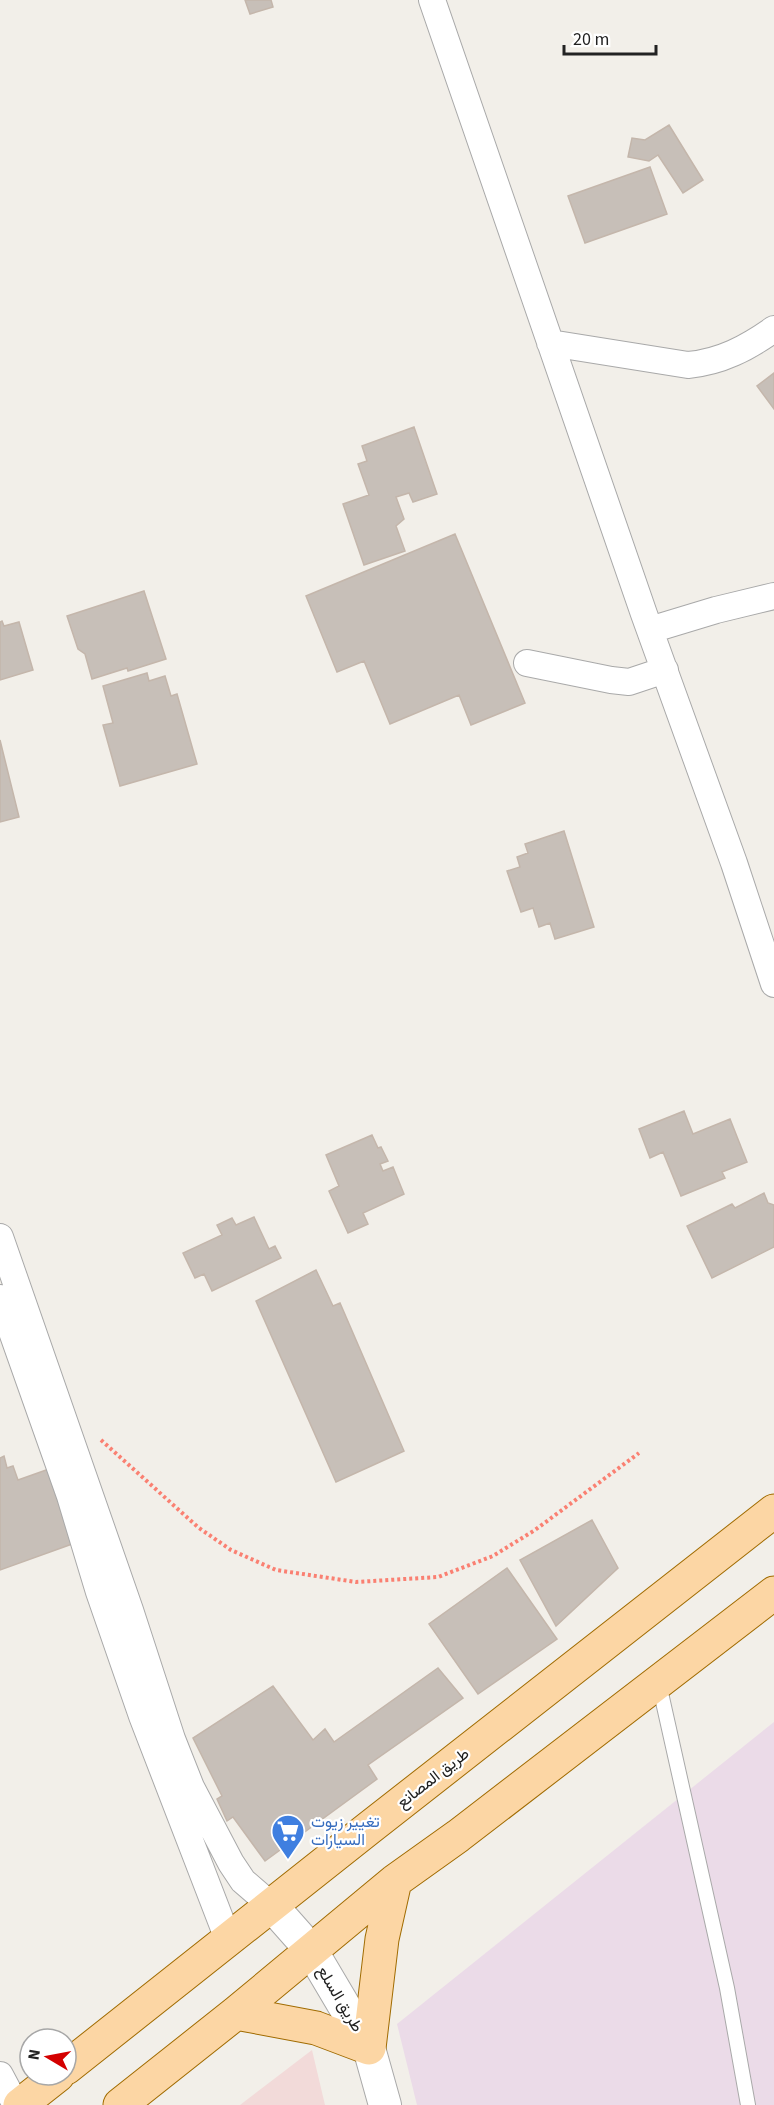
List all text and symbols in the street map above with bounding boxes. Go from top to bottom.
scale bar [564,18,656,56]
text: 20 m [573,27,609,52]
street label: طريق المصانع [392,1743,474,1813]
place label: تغيير زيوت السيارات [311,1811,380,1851]
supermarket icon: تغيير زيوت السيارات [270,1813,306,1860]
street label: طريق السلع [312,1962,368,2036]
north arrow [18,2027,78,2087]
text: N [22,2047,46,2062]

